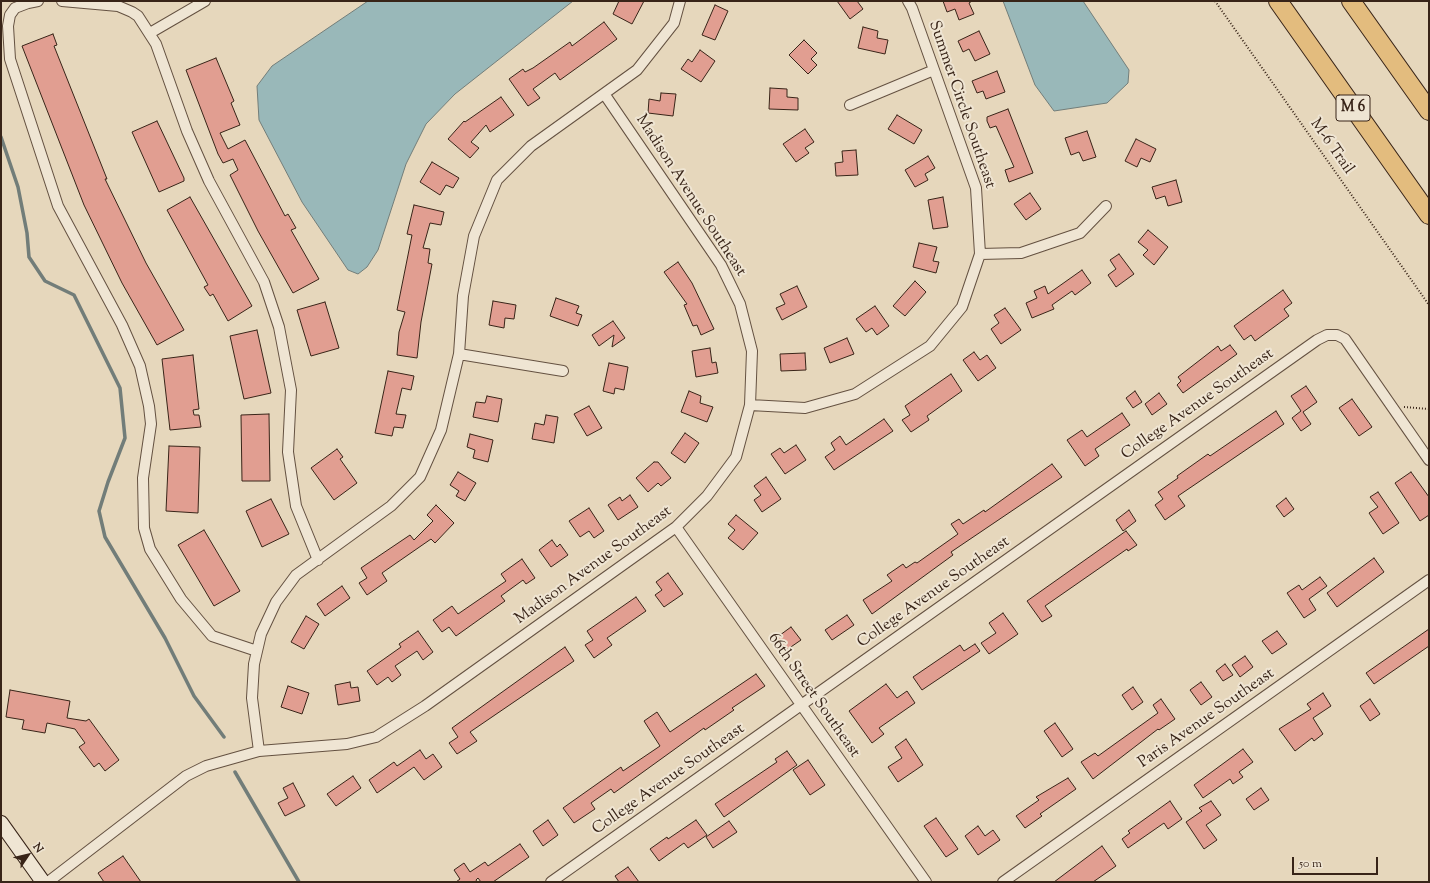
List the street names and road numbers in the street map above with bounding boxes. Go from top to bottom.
street label: Summer Circle Southeast [923,19,999,191]
road number: M 6 [1336,95,1370,121]
street label: Madison Avenue Southeast [630,112,750,280]
street label: M-6 Trail [1305,115,1357,179]
street label: College Avenue Southeast [1118,345,1278,465]
street label: Madison Avenue Southeast [512,503,676,629]
street label: College Avenue Southeast [854,533,1014,653]
street label: 66th Street Southeast [763,630,863,762]
street label: Paris Avenue Southeast [1135,665,1279,773]
street label: College Avenue Southeast [589,720,749,840]

